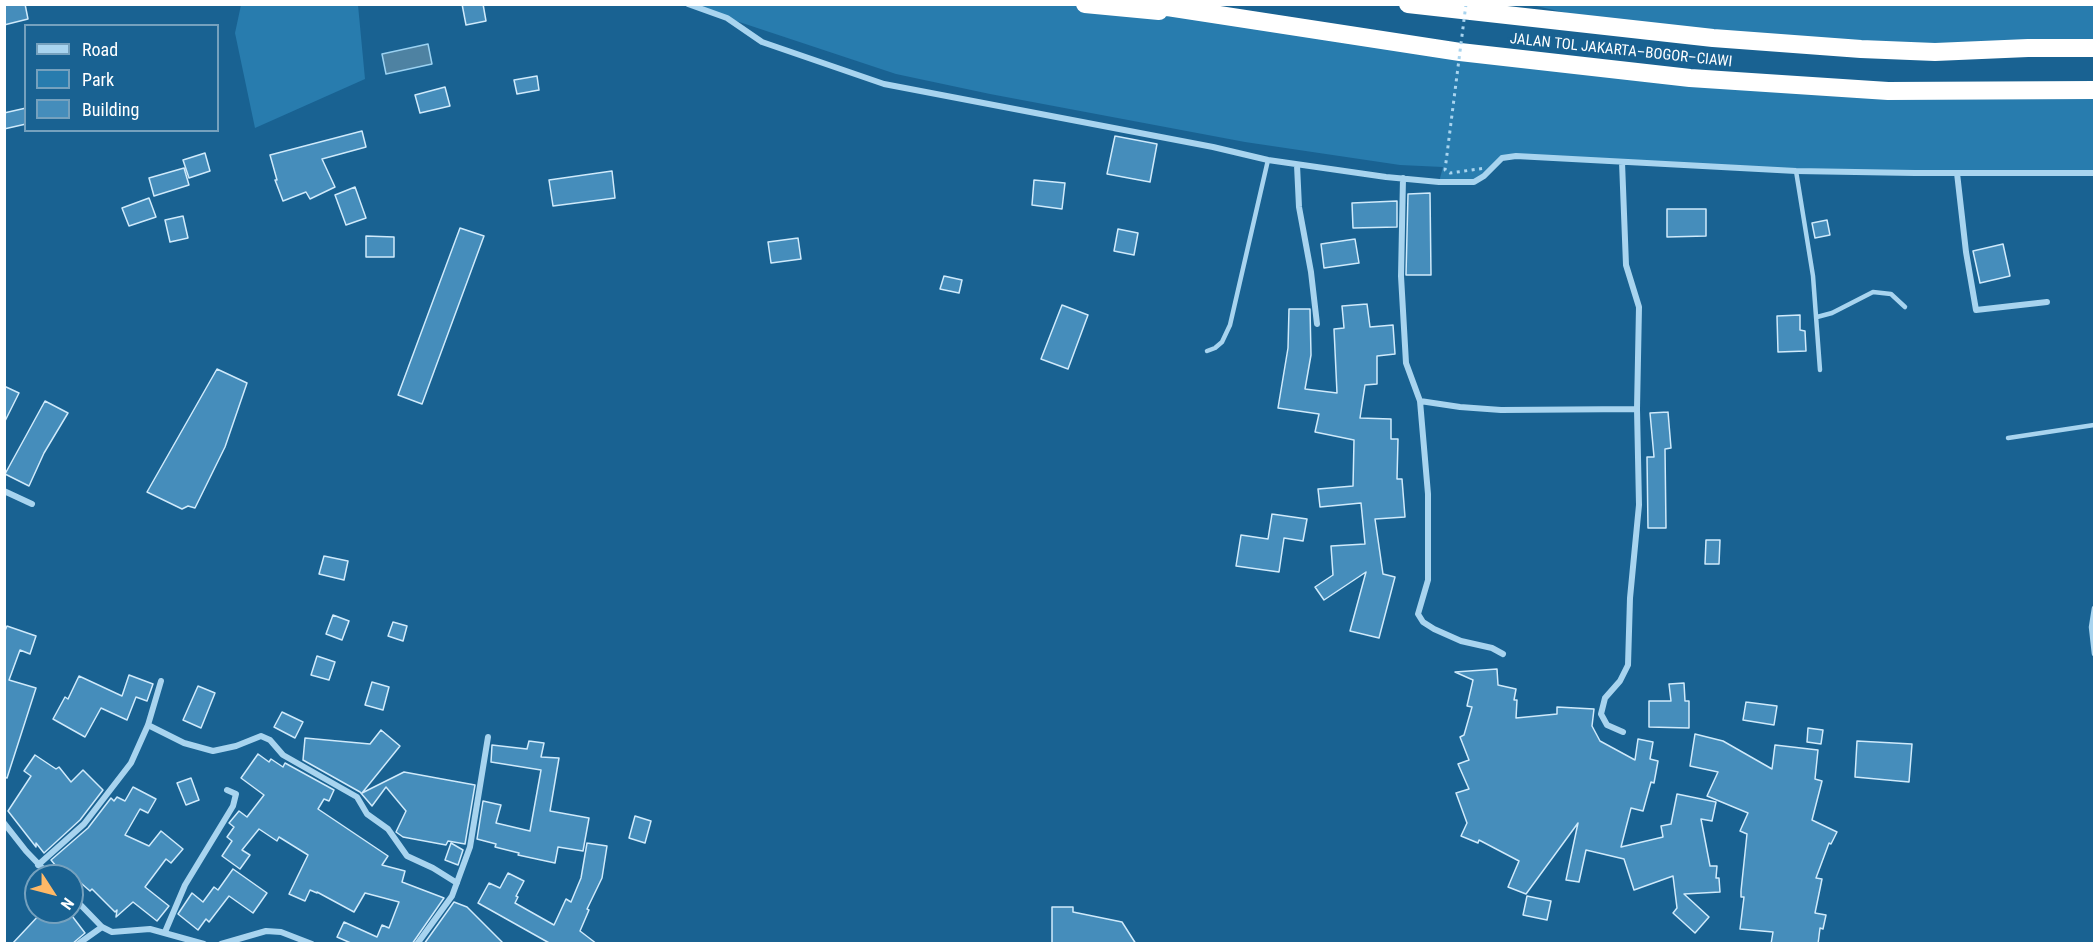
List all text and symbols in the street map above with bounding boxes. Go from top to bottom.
legend [24,24,219,132]
street label: JALAN TOL JAKARTA–BOGOR–CIAWI [1509,30,1733,72]
text: Road [82,39,118,60]
text: Park [82,69,114,90]
text: Building [82,99,139,120]
north arrow [24,864,84,924]
text: N [57,894,78,913]

